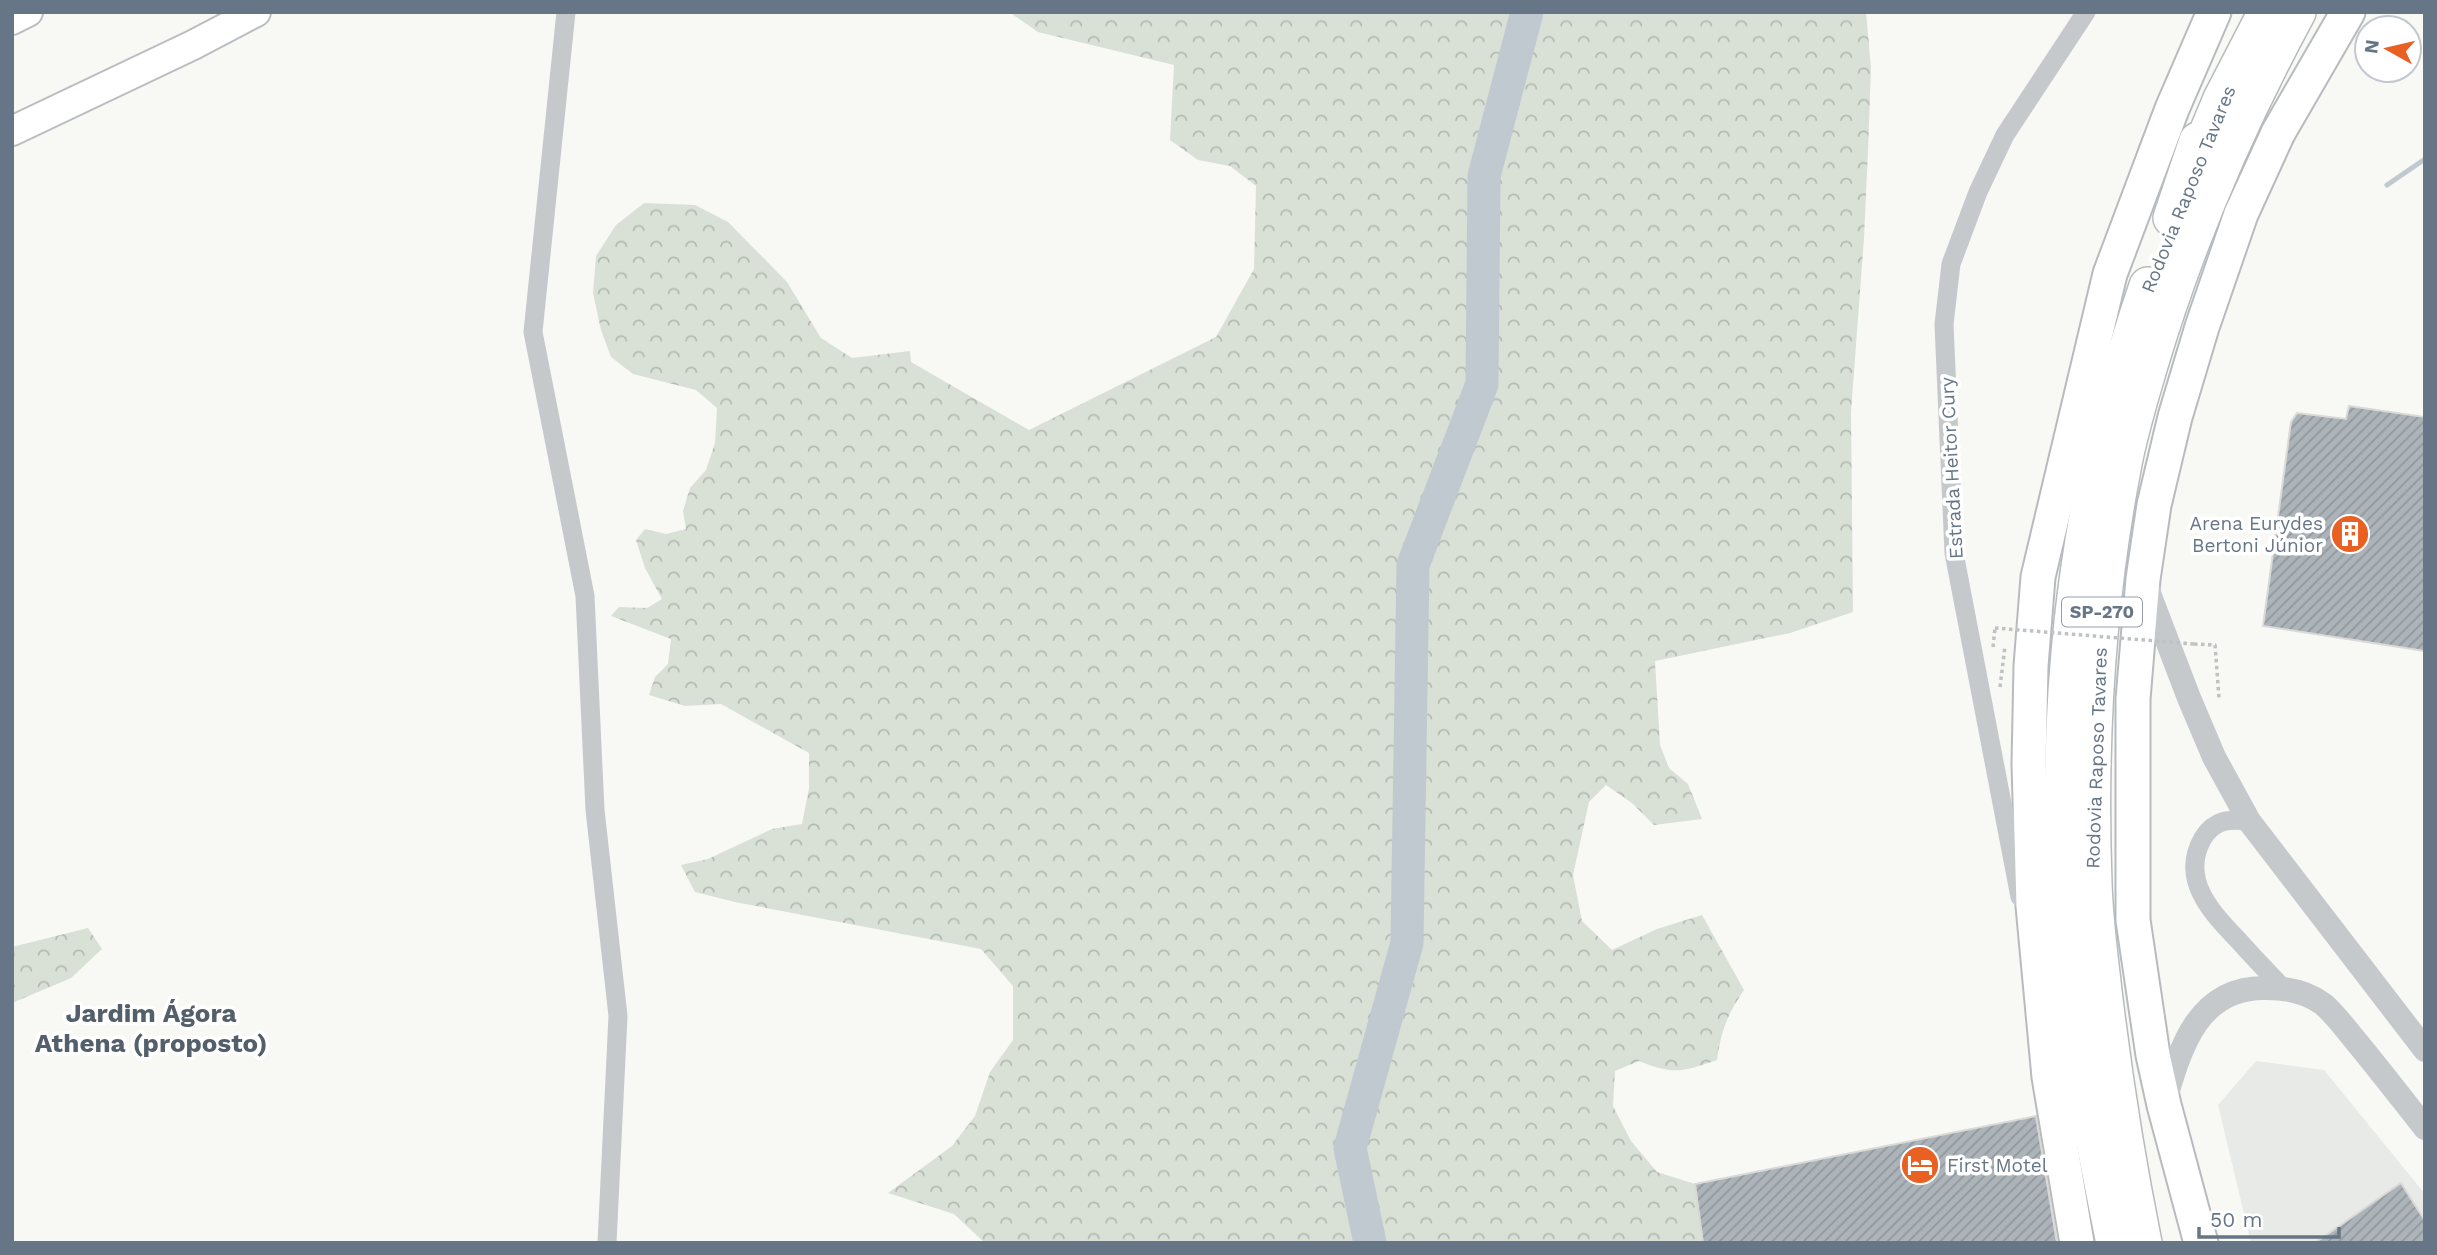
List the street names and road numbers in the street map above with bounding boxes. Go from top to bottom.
street label: Rodovia Raposo Tavares [2136,82,2241,296]
street label: Estrada Heitor Cury [1935,376,1968,560]
road number: SP-270 [2062,598,2142,626]
street label: Rodovia Raposo Tavares [2081,647,2112,869]

